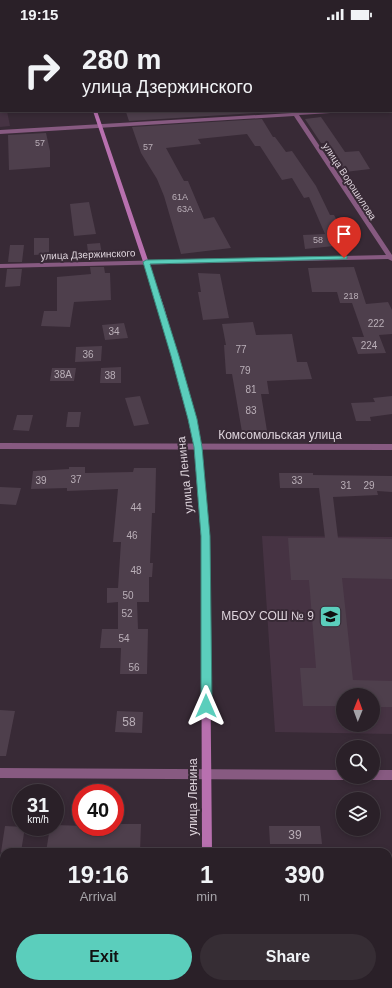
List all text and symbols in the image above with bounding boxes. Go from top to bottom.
text: 19:15 [20,6,58,23]
icon: right [16,44,68,96]
text: 280 m [82,44,161,75]
text: улица Дзержинского [82,77,253,97]
house number: 57 [35,138,45,148]
street label: улица Ворошилова [321,141,379,222]
house number: 57 [143,142,153,152]
house number: 61А [172,192,188,202]
house number: 63А [177,204,193,214]
pin [327,217,361,258]
icon: arrive [333,223,355,245]
house number: 58 [313,235,323,245]
street label: улица Дзержинского [40,247,136,262]
house number: 218 [343,291,359,301]
house number: 222 [368,318,385,329]
house number: 34 [108,326,120,337]
house number: 224 [361,340,378,351]
house number: 77 [235,344,247,355]
house number: 36 [82,349,94,360]
house number: 79 [239,365,251,376]
house number: 38А [54,369,72,380]
house number: 38 [104,370,116,381]
house number: 81 [245,384,257,395]
house number: 83 [245,405,257,416]
street label: Комсомольская улица [218,428,342,442]
street label: улица Ленина [174,435,196,514]
house number: 37 [70,474,82,485]
house number: 39 [35,475,47,486]
house number: 33 [291,475,303,486]
house number: 31 [340,480,352,491]
house number: 29 [363,480,375,491]
house number: 44 [130,502,142,513]
house number: 46 [126,530,138,541]
house number: 48 [130,565,142,576]
house number: 50 [122,590,134,601]
school or university icon: МБОУ СОШ № 9 [317,603,343,629]
house number: 52 [121,608,133,619]
place label: МБОУ СОШ № 9 [221,609,314,623]
house number: 54 [118,633,130,644]
house number: 56 [128,662,140,673]
position arrow [185,685,227,727]
north arrow [336,688,380,732]
map controls [336,688,380,836]
house number: 58 [122,715,136,729]
button: search [336,740,380,784]
street label: улица Ленина [186,758,200,836]
speed limit sign: 40 [72,784,124,836]
button: layers [336,792,380,836]
text: 31 [27,794,49,816]
text: km/h [27,814,49,825]
house number: 39 [288,828,302,842]
text: 19:16 [67,861,129,888]
text: 1 [200,861,213,888]
text: 390 [285,861,325,888]
text: Arrival [80,889,117,904]
text: min [196,889,217,904]
text: m [299,889,310,904]
button: Exit [16,934,192,980]
button: Share [200,934,376,980]

